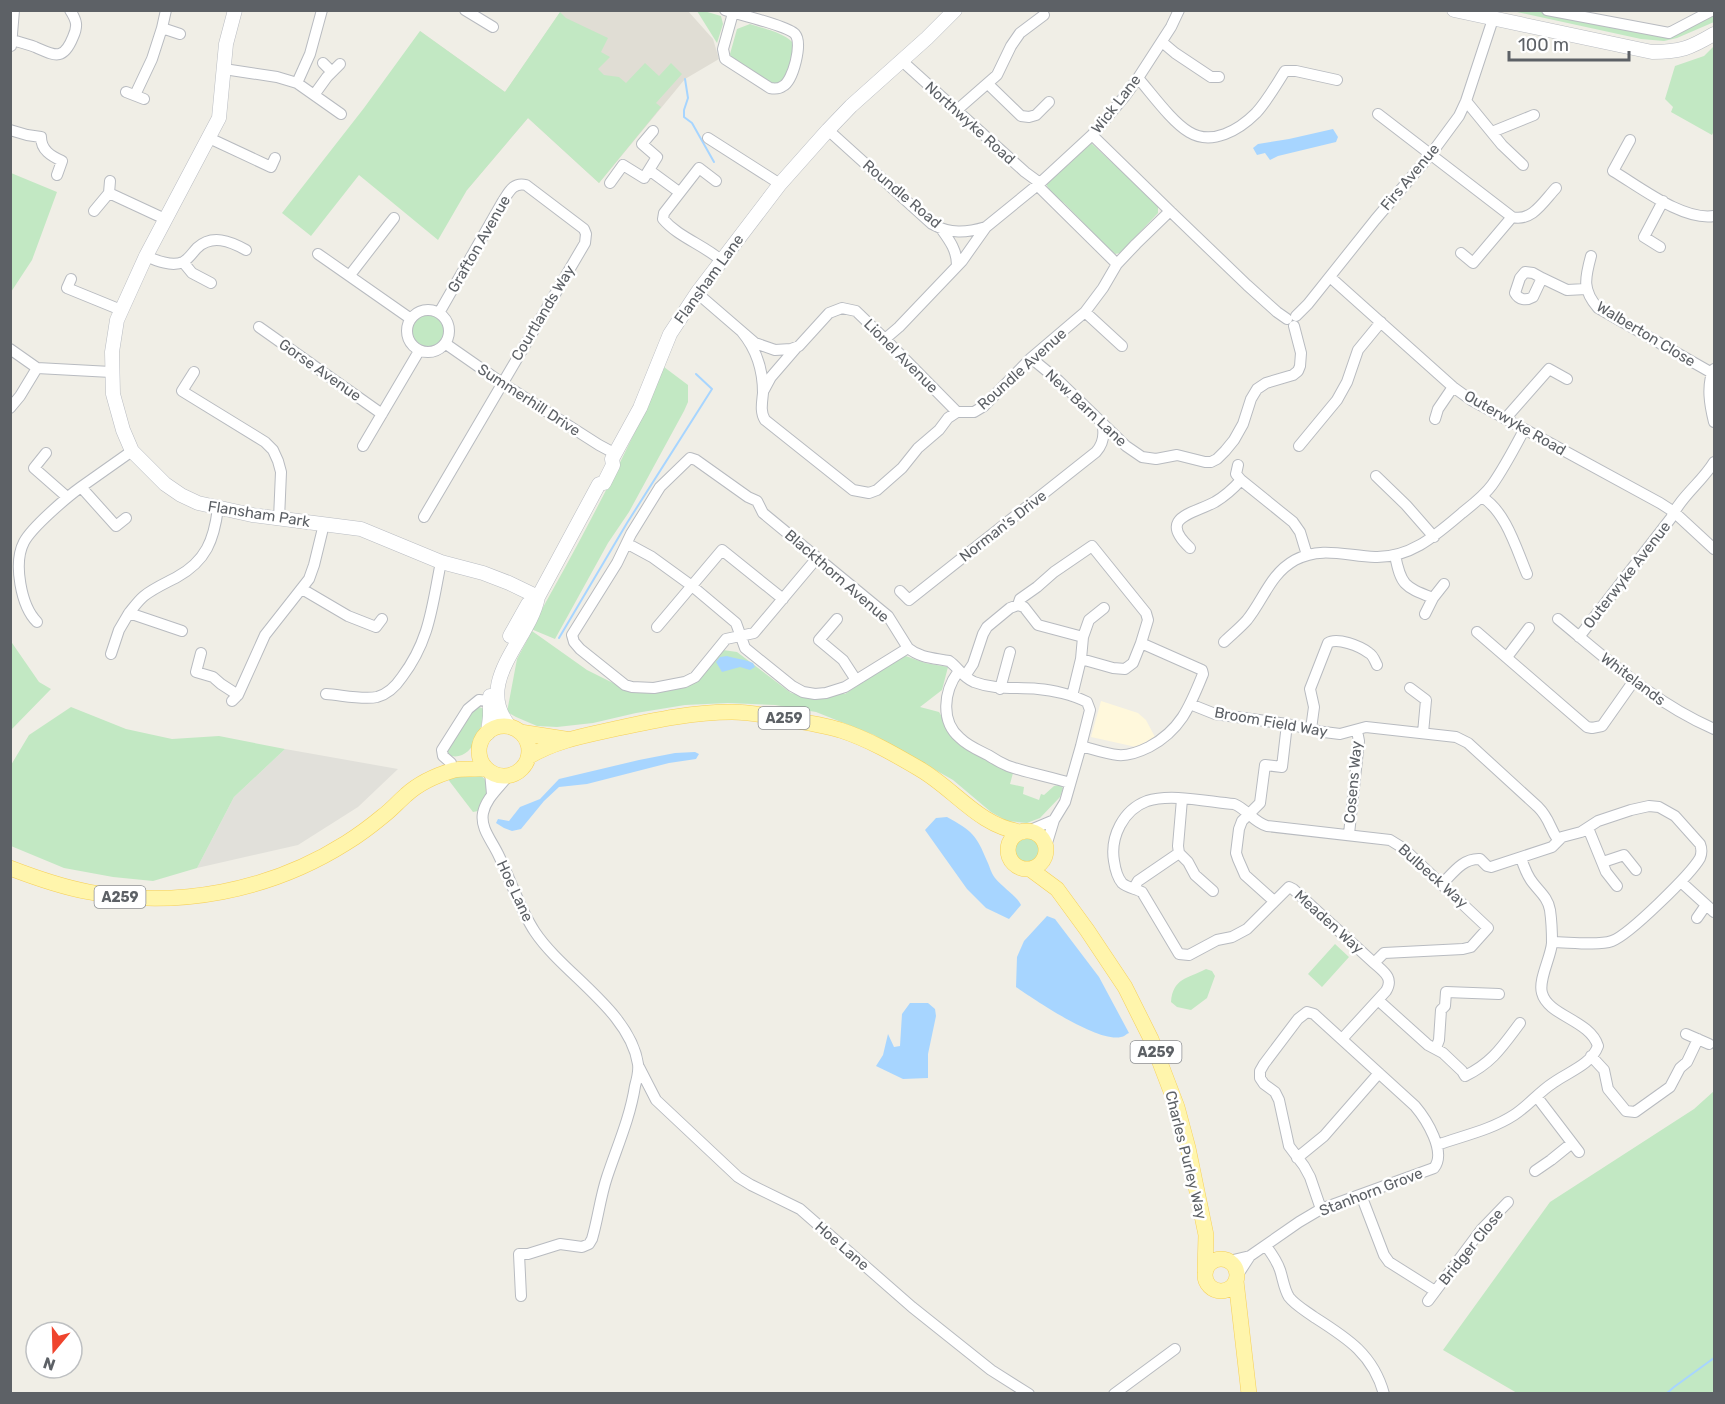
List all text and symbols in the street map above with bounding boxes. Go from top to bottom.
scale bar [1509,24,1629,62]
text: 100 m [1518,34,1569,56]
street label: Wick Lane [1088,71,1144,137]
street label: Northwyke Road [921,78,1019,168]
street label: Firs Avenue [1377,140,1443,214]
street label: Roundle Road [859,156,945,232]
street label: Grafton Avenue [444,192,514,296]
street label: Flansham Lane [671,231,747,327]
street label: Courtlands Way [507,262,579,364]
street label: Walberton Close [1593,297,1699,371]
street label: Lionel Avenue [860,315,942,397]
street label: Roundle Avenue [974,324,1070,414]
street label: Gorse Avenue [275,335,365,405]
street label: Summerhill Drive [474,360,584,440]
street label: New Barn Lane [1041,366,1131,450]
street label: Outerwyke Road [1461,387,1569,459]
street label: Norman's Drive [956,486,1050,566]
street label: Flansham Park [207,497,312,531]
street label: Outerwyke Avenue [1580,518,1674,632]
street label: Blackthorn Avenue [781,526,893,626]
street label: Whitelands [1597,649,1669,709]
street label: Broom Field Way [1213,703,1329,741]
road number: A259 [758,707,810,729]
street label: Cosens Way [1340,740,1366,824]
street label: Bulbeck Way [1395,840,1471,912]
street label: Hoe Lane [493,857,537,925]
road number: A259 [94,886,146,908]
street label: Meaden Way [1291,886,1367,958]
road number: A259 [1130,1041,1182,1063]
street label: Charles Purley Way [1161,1089,1211,1221]
street label: Stanhorn Grove [1317,1164,1425,1220]
street label: Bridger Close [1435,1205,1507,1289]
street label: Hoe Lane [811,1218,873,1274]
north arrow [24,1320,84,1380]
text: N [41,1353,58,1375]

